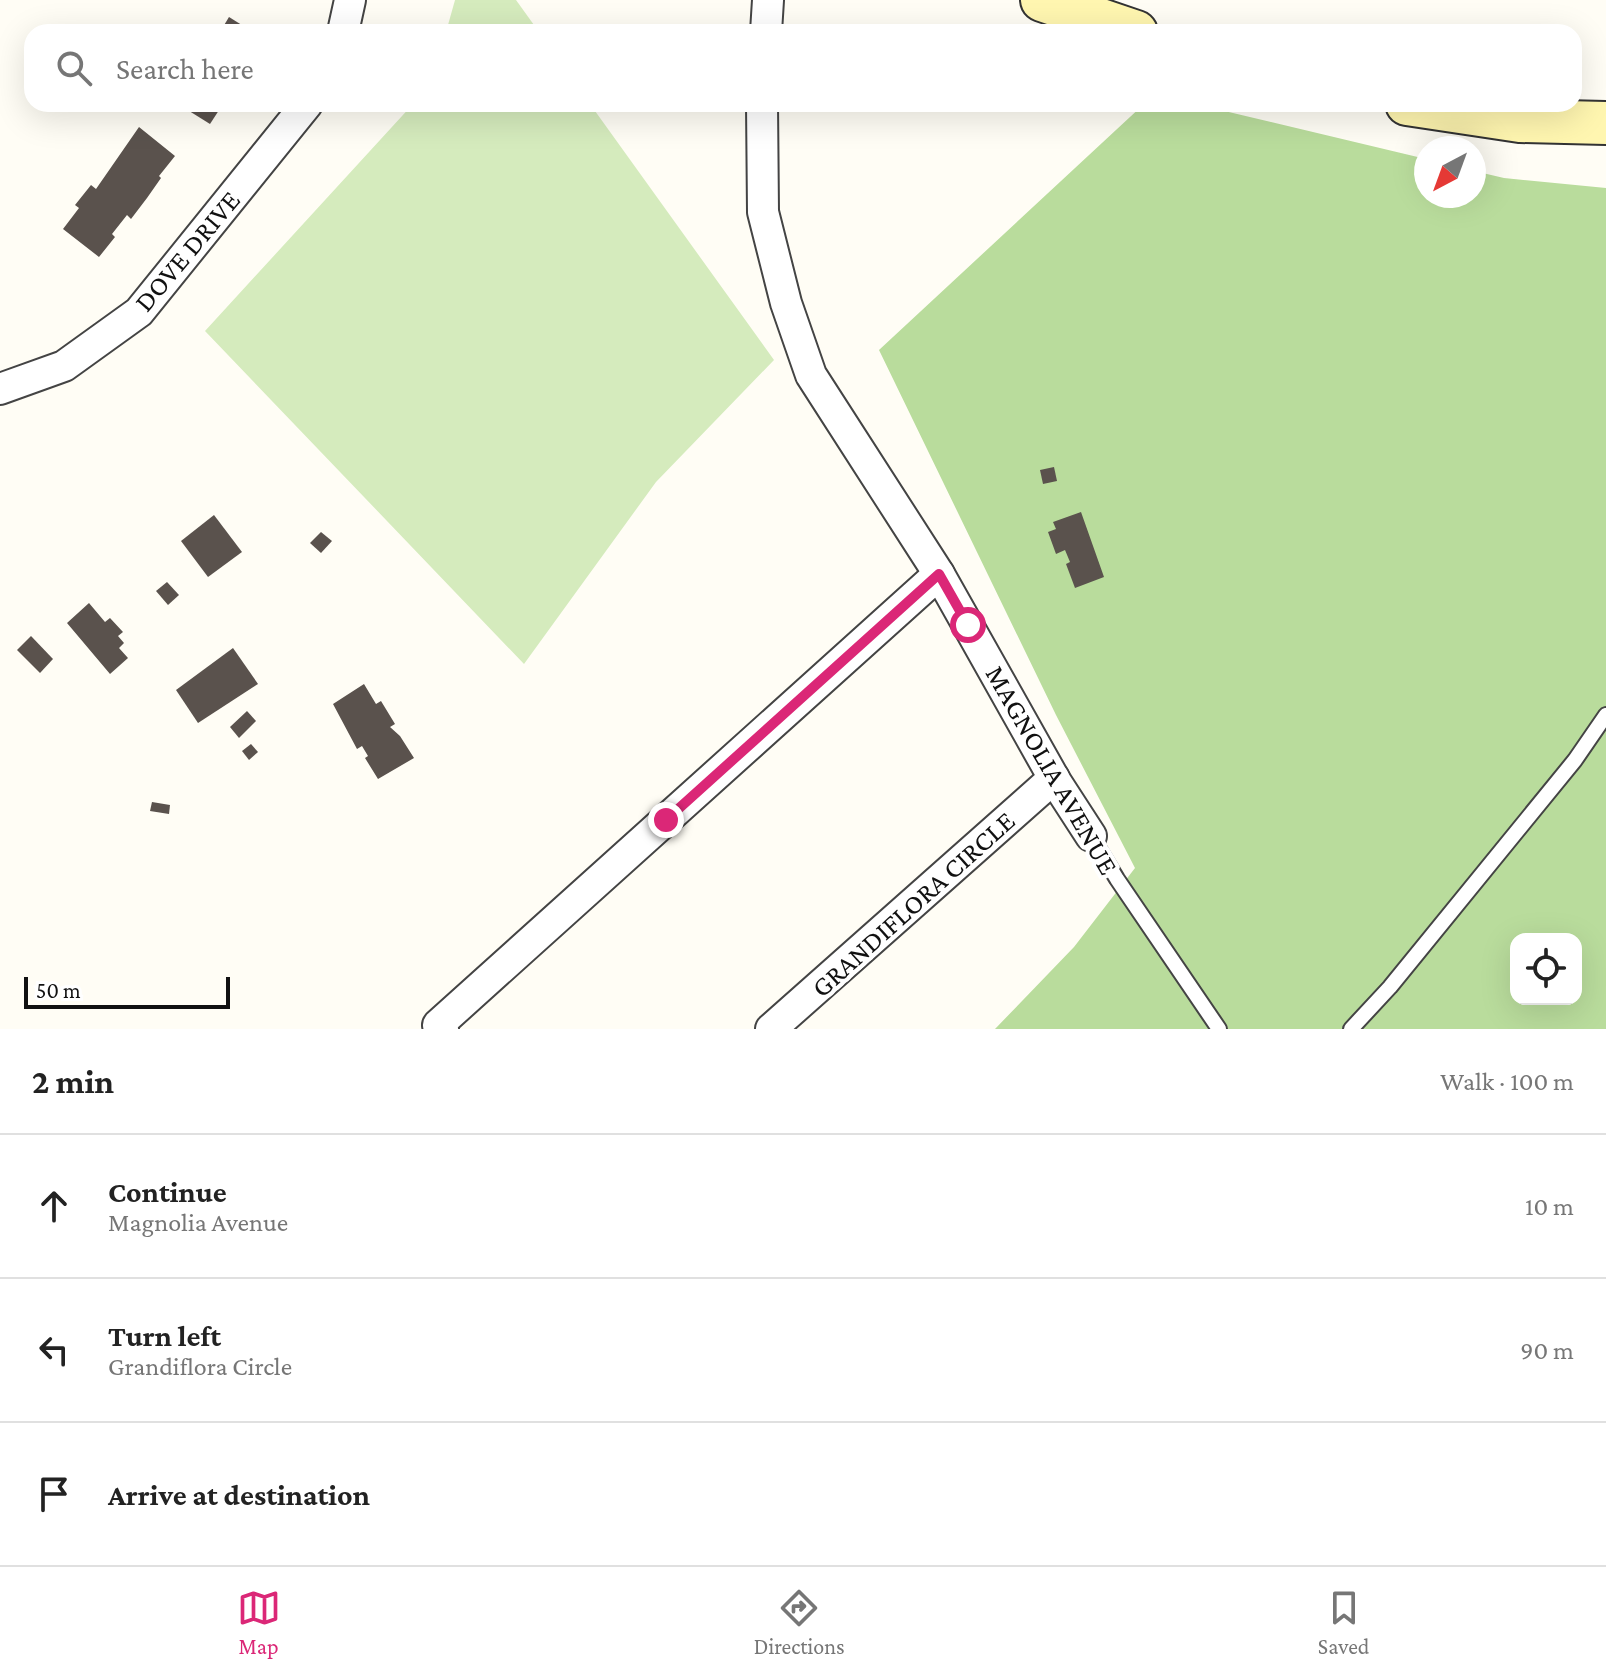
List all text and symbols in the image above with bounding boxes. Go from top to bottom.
search box [24,24,1582,112]
icon: search [52,46,96,90]
text: Search here [116,52,254,85]
north arrow [1414,136,1486,208]
street label: DOVE DRIVE [128,185,246,317]
route start [950,607,986,643]
street label: MAGNOLIA AVENUE [980,660,1124,880]
route end [648,802,684,838]
street label: GRANDIFLORA CIRCLE [805,805,1021,1003]
map controls [1510,933,1582,1005]
button: locate [1510,933,1582,1005]
scale bar [24,973,230,1009]
text: 50 m [36,978,81,1003]
text: 2 min [32,1063,114,1100]
text: Walk · 100 m [1440,1067,1574,1096]
text: Continue [108,1175,227,1208]
icon: ahead [32,1184,76,1228]
text: 10 m [1525,1192,1574,1221]
text: Magnolia Avenue [108,1208,288,1237]
text: Turn left [108,1319,221,1352]
icon: left [32,1328,76,1372]
text: 90 m [1520,1336,1574,1365]
text: Grandiflora Circle [108,1352,292,1381]
icon: arrive [32,1472,76,1516]
text: Arrive at destination [108,1478,370,1511]
tab: Map [237,1586,281,1659]
tab: Directions [754,1586,845,1659]
tab: Saved [1318,1586,1369,1659]

